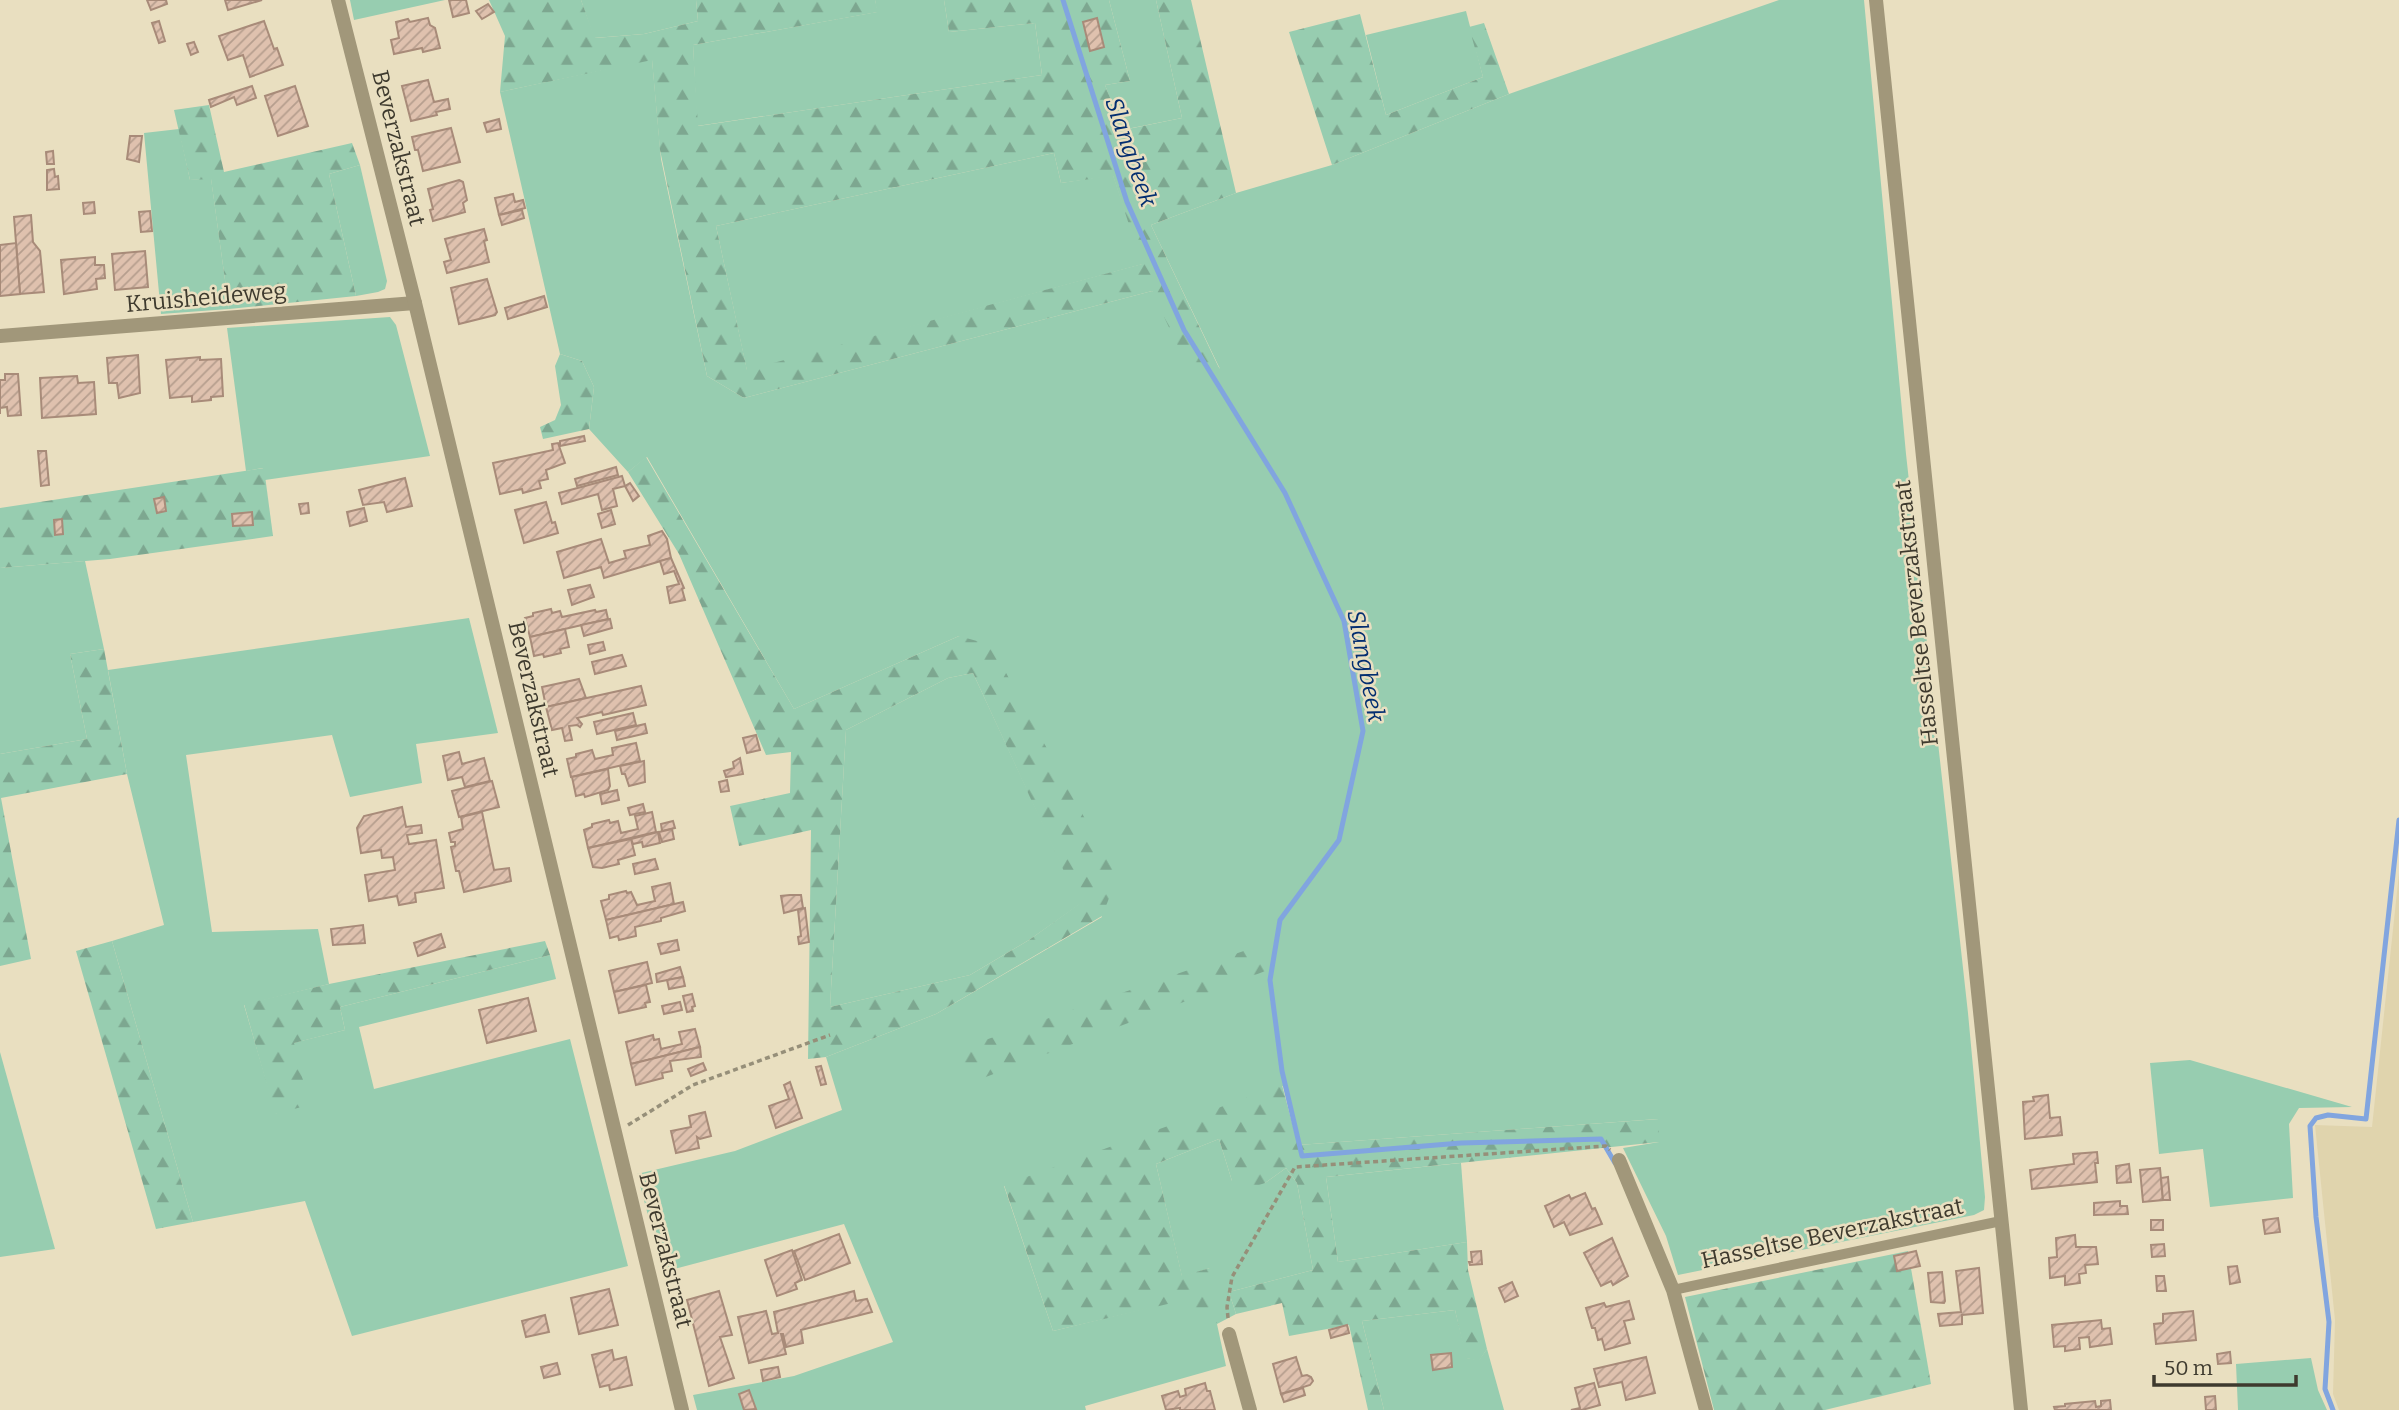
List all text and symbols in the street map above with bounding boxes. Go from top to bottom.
street label: Beverzakstraat [366,67,432,229]
water label: Slangbeek [1099,94,1163,211]
street label: Kruisheideweg [125,276,288,318]
street label: Hasseltse Beverzakstraat [1888,479,1944,747]
water label: Slangbeek [1341,607,1391,726]
street label: Beverzakstraat [502,618,566,780]
street label: Beverzakstraat [633,1169,699,1331]
street label: Hasseltse Beverzakstraat [1698,1192,1966,1274]
scale bar [2154,1344,2296,1388]
text: 50 m [2164,1355,2213,1381]

